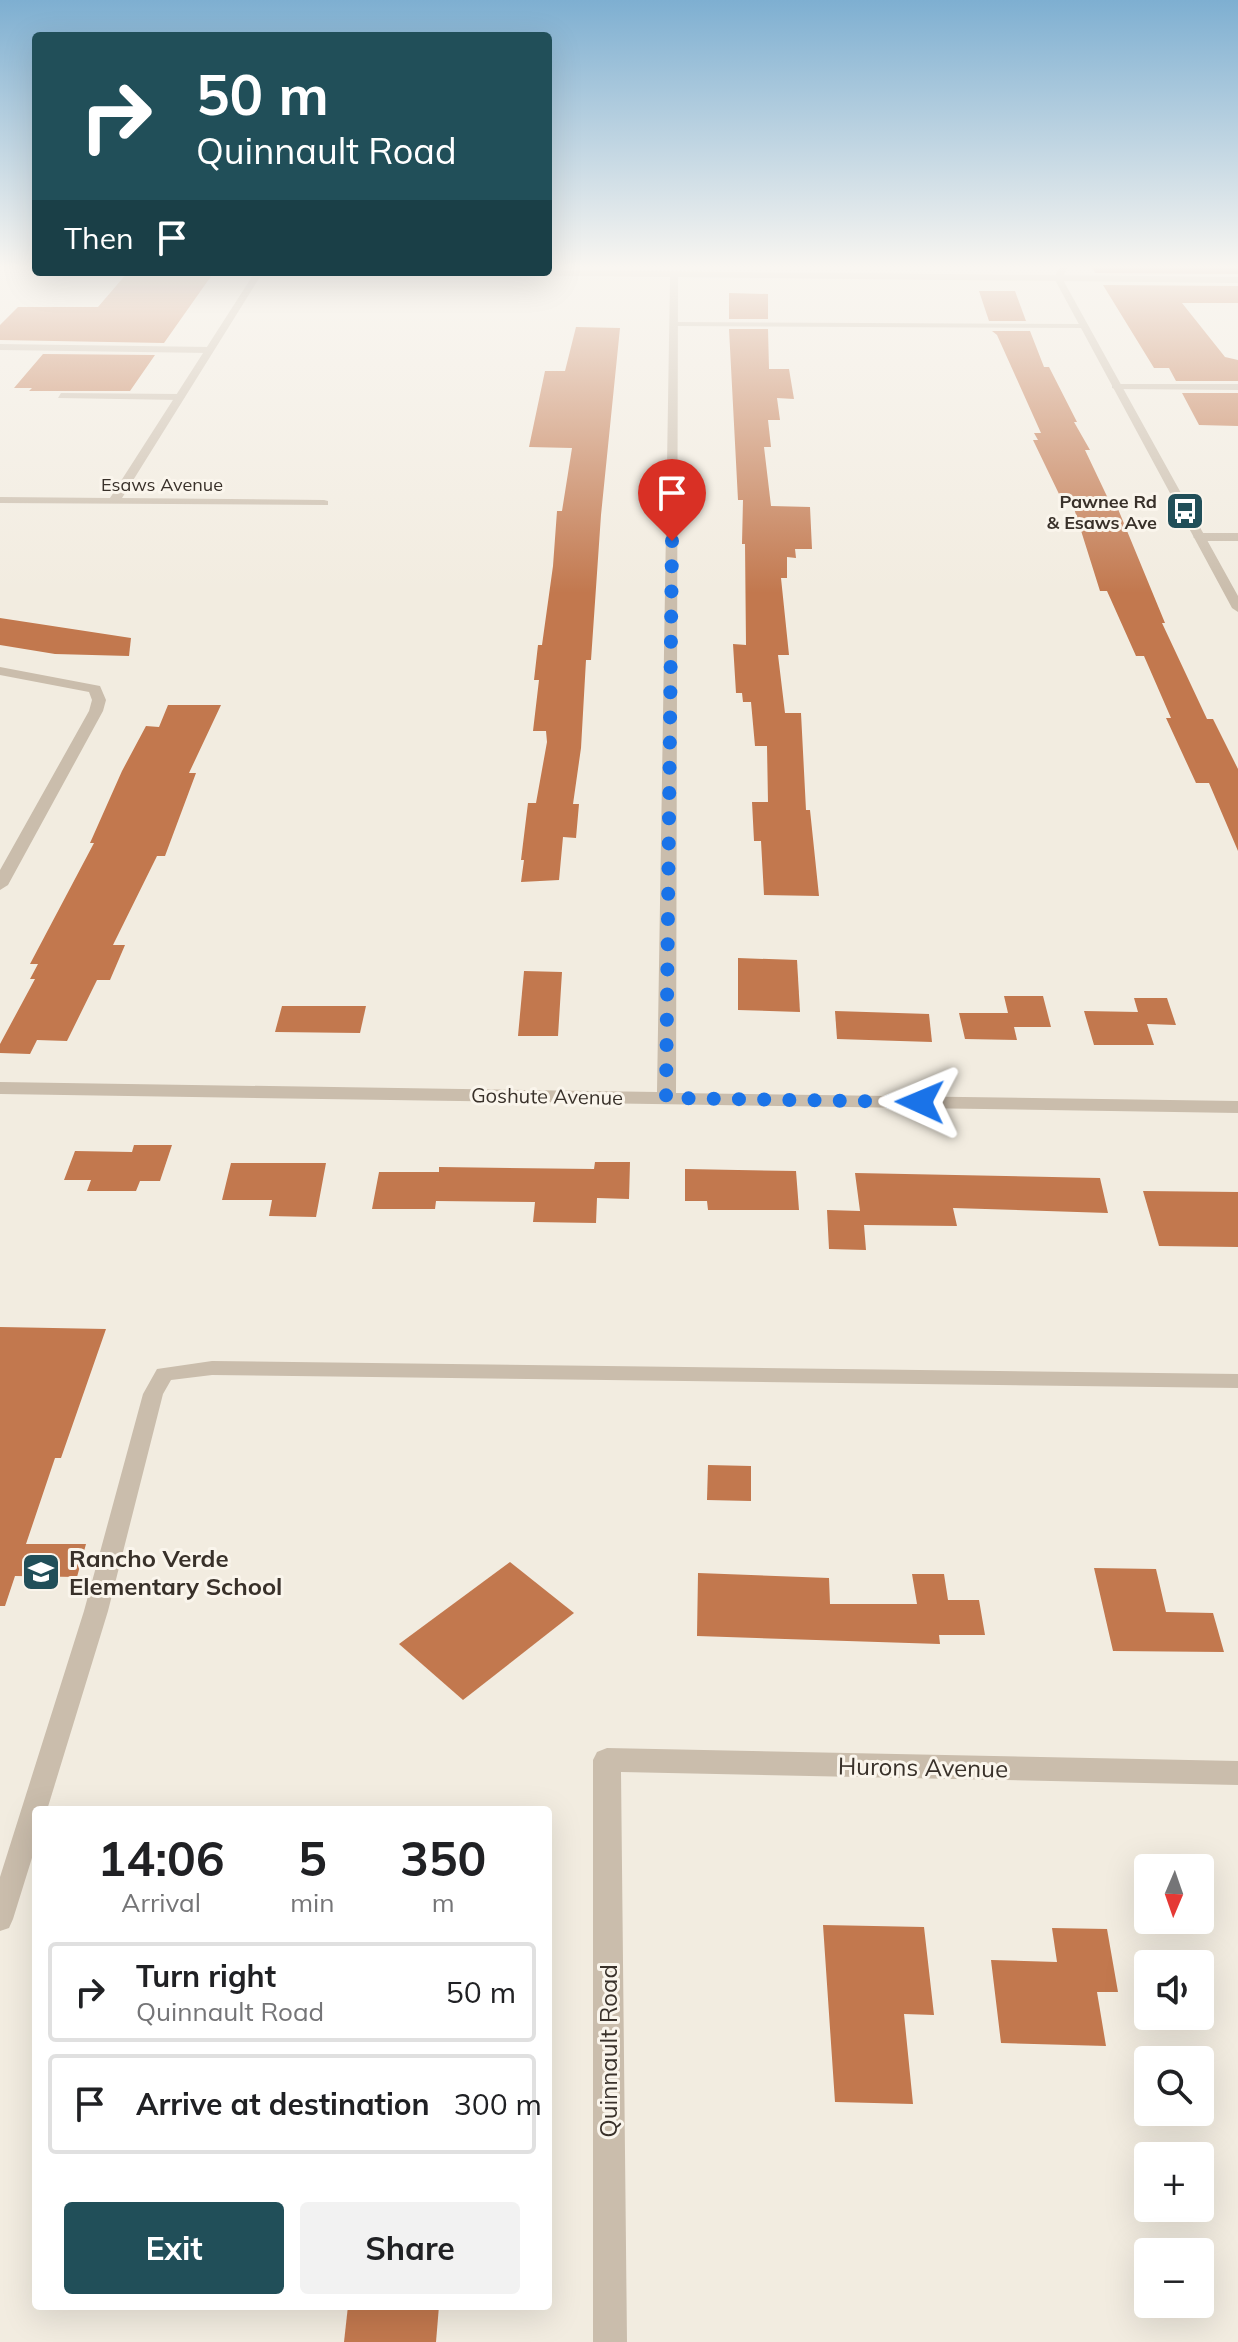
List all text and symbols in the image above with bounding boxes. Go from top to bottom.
text: 50 m [196,59,329,129]
icon: right [64,64,168,168]
text: Quinnault Road [196,128,457,173]
icon: arrive [150,216,194,260]
text: Then [64,219,134,257]
pin [638,459,706,541]
icon: arrive [650,471,694,515]
street label: Esaws Avenue [101,473,223,496]
place label: Pawnee Rd & Esaws Ave [1047,490,1157,534]
bus stop icon: Pawnee Rd & Esaws Ave [1164,490,1206,532]
position arrow [878,1060,962,1144]
street label: Goshute Avenue [471,1082,623,1110]
place label: Rancho Verde Elementary School [69,1543,282,1601]
school or university icon: Rancho Verde Elementary School [20,1551,62,1593]
street label: Hurons Avenue [838,1751,1008,1783]
text: 14:06 [98,1828,225,1888]
text: 5 [298,1828,327,1888]
text: 350 [400,1828,486,1888]
north arrow [1134,1854,1214,1934]
map controls [1134,1854,1214,2318]
text: Arrival [121,1886,201,1919]
text: min [290,1886,334,1919]
text: m [432,1886,455,1919]
button: sound [1134,1950,1214,2030]
text: Turn right [136,1957,276,1995]
street label: Quinnault Road [593,1964,623,2138]
icon: right [68,1970,112,2014]
text: 50 m [446,1973,516,2011]
text: Quinnault Road [136,1995,324,2028]
button: search [1134,2046,1214,2126]
icon: arrive [68,2082,112,2126]
text: Arrive at destination [136,2085,430,2123]
text: 300 m [454,2085,542,2123]
button: + [1134,2142,1214,2222]
button: Exit [64,2202,284,2294]
button: Share [300,2202,520,2294]
button: − [1134,2238,1214,2318]

